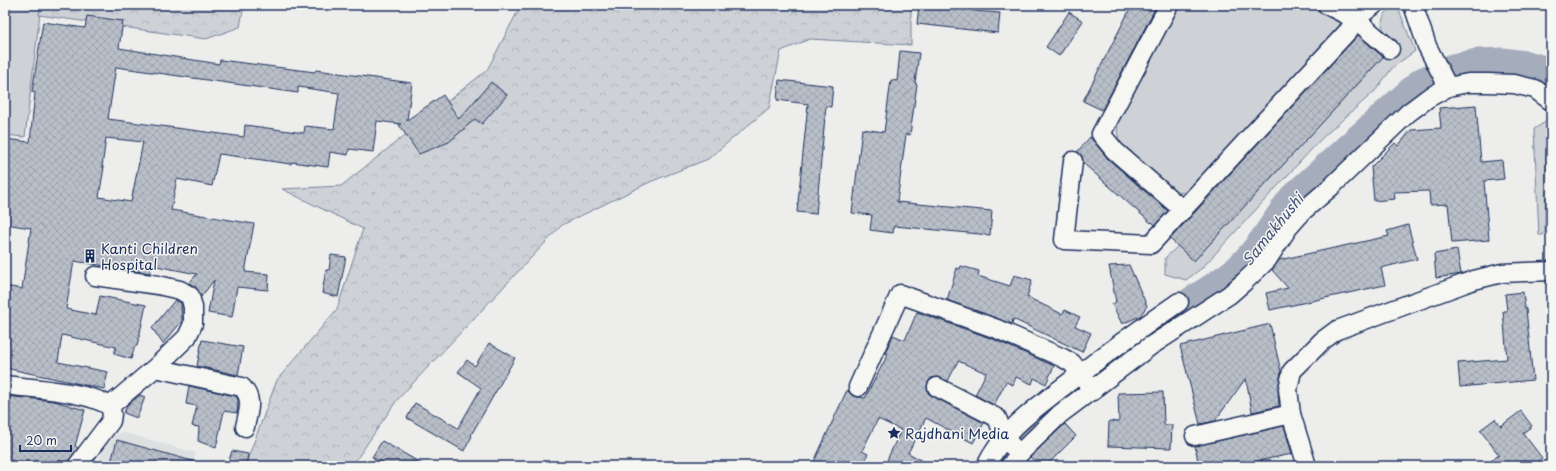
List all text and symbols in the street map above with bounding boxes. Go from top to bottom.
water label: Samakhushi [1236,186,1310,270]
place label: Kanti Children Hospital [101,238,198,275]
building icon: Kanti Children Hospital [82,248,98,264]
place label: Rajdhani Media [905,423,1009,444]
place icon: Rajdhani Media [886,425,902,441]
scale bar [20,427,71,453]
text: 20 m [26,431,57,449]

